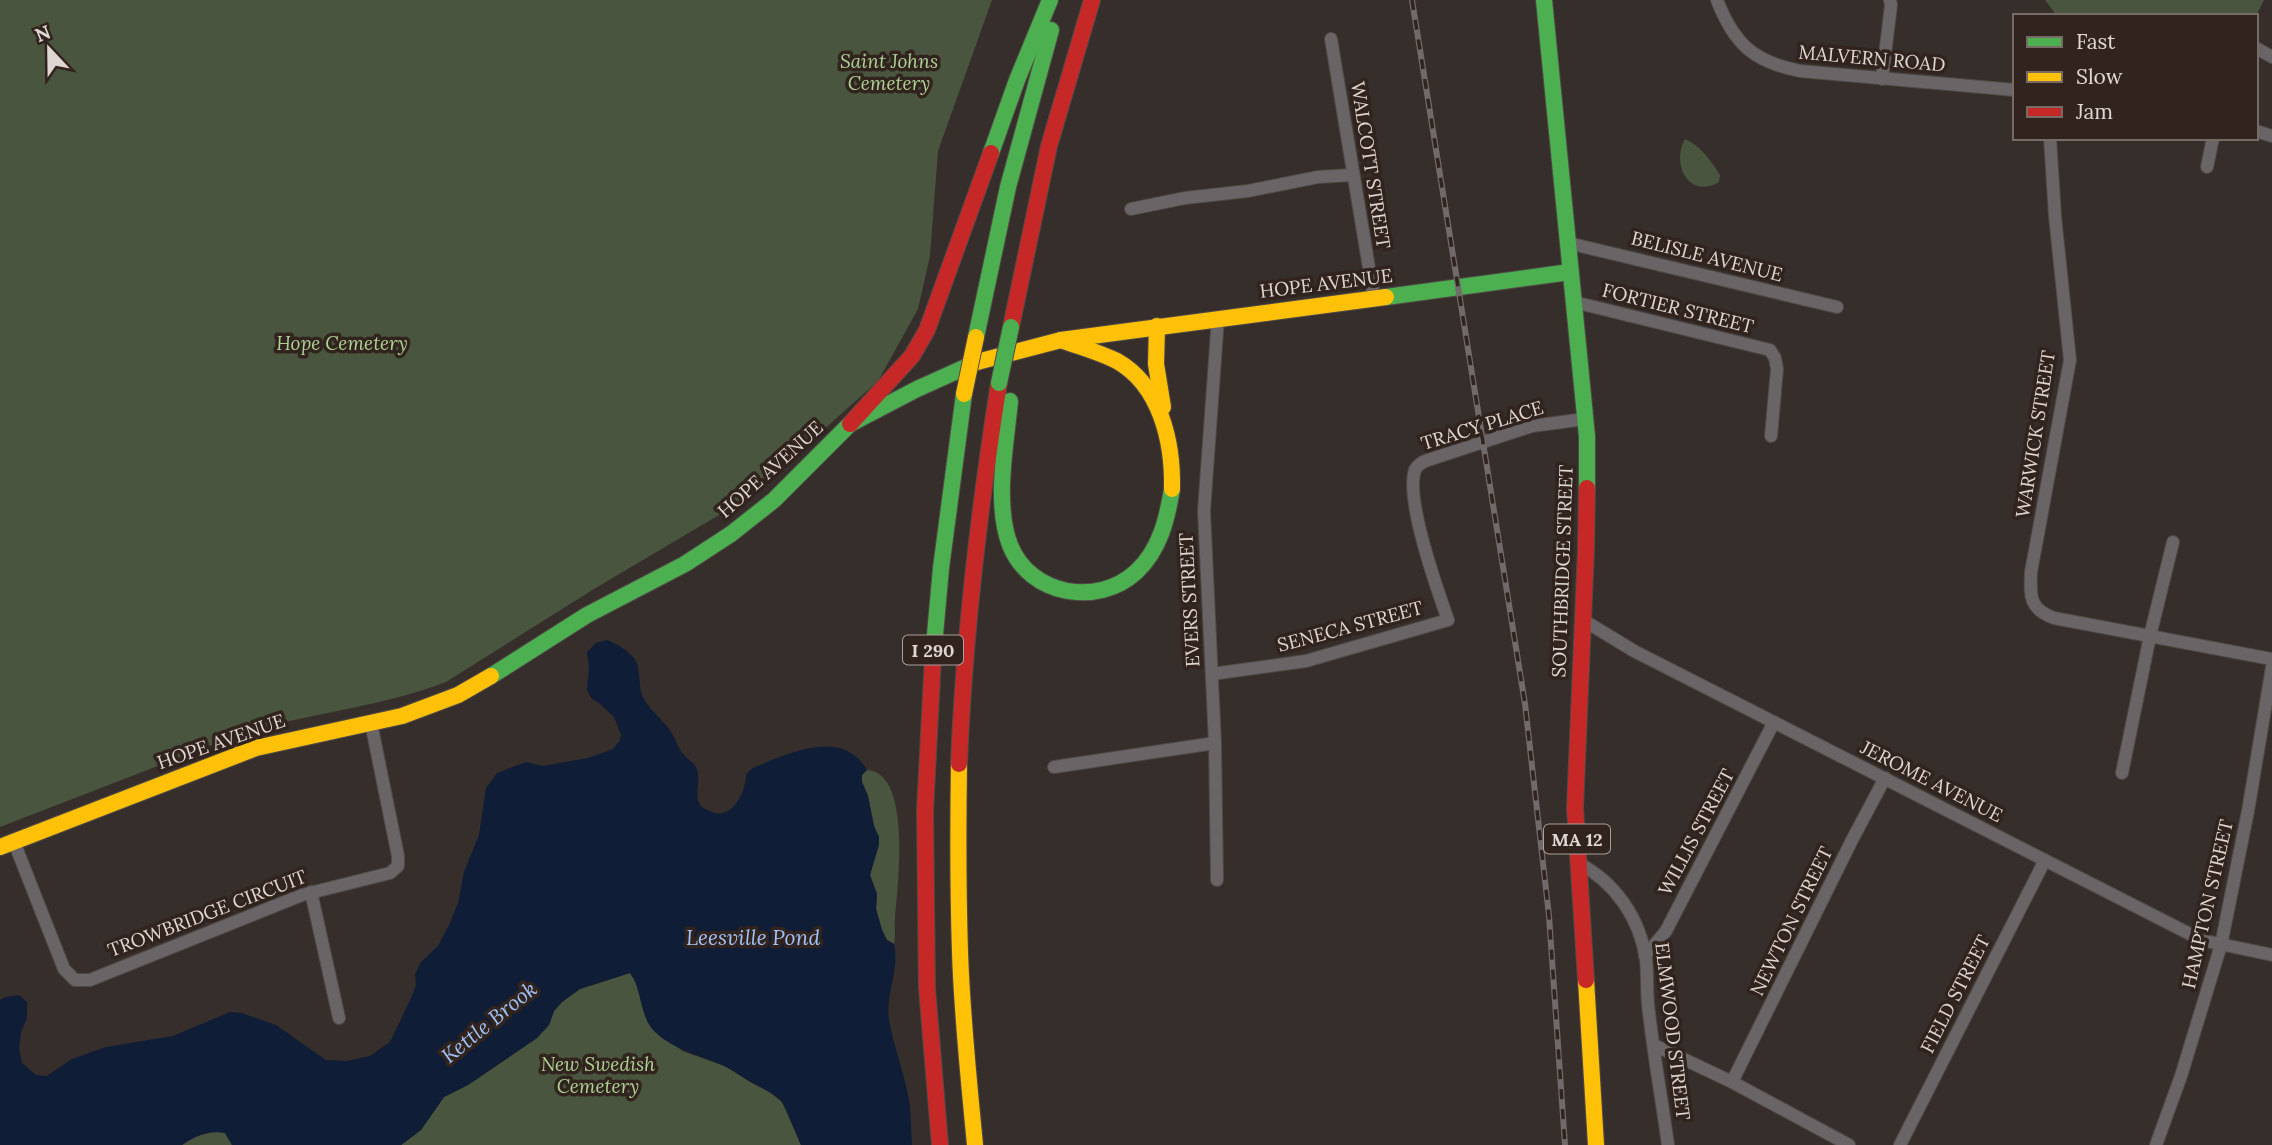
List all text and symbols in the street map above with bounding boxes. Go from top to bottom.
north arrow [14,14,84,84]
legend [2013,14,2258,140]
text: N [31,19,54,47]
text: Fast [2076,28,2116,55]
street label: MALVERN ROAD [1798,40,1946,76]
park label: Saint Johns Cemetery [840,49,938,95]
text: Slow [2076,63,2123,90]
street label: WALCOTT STREET [1346,80,1396,250]
text: Jam [2075,98,2113,125]
street label: BELISLE AVENUE [1629,226,1785,286]
street label: HOPE AVENUE [1258,263,1394,303]
street label: FORTIER STREET [1600,278,1756,338]
park label: Hope Cemetery [276,331,408,355]
street label: WARWICK STREET [2010,349,2060,519]
street label: TRACY PLACE [1418,395,1546,455]
street label: HOPE AVENUE [712,415,828,523]
street label: SOUTHBRIDGE STREET [1546,464,1578,678]
street label: EVERS STREET [1173,532,1205,668]
street label: SENECA STREET [1275,595,1425,657]
road number: I 290 [903,636,963,664]
street label: HOPE AVENUE [154,708,288,774]
street label: JEROME AVENUE [1856,734,2007,827]
street label: WILLIS STREET [1653,765,1739,899]
street label: HAMPTON STREET [2176,817,2238,991]
road number: MA 12 [1544,824,1610,854]
street label: NEWTON STREET [1745,843,1837,999]
street label: TROWBRIDGE CIRCUIT [104,864,310,962]
water label: Leesville Pond [686,924,820,951]
street label: FIELD STREET [1915,931,1995,1057]
street label: ELMWOOD STREET [1650,941,1696,1121]
water label: Kettle Brook [436,975,542,1069]
park label: New Swedish Cemetery [541,1052,655,1098]

